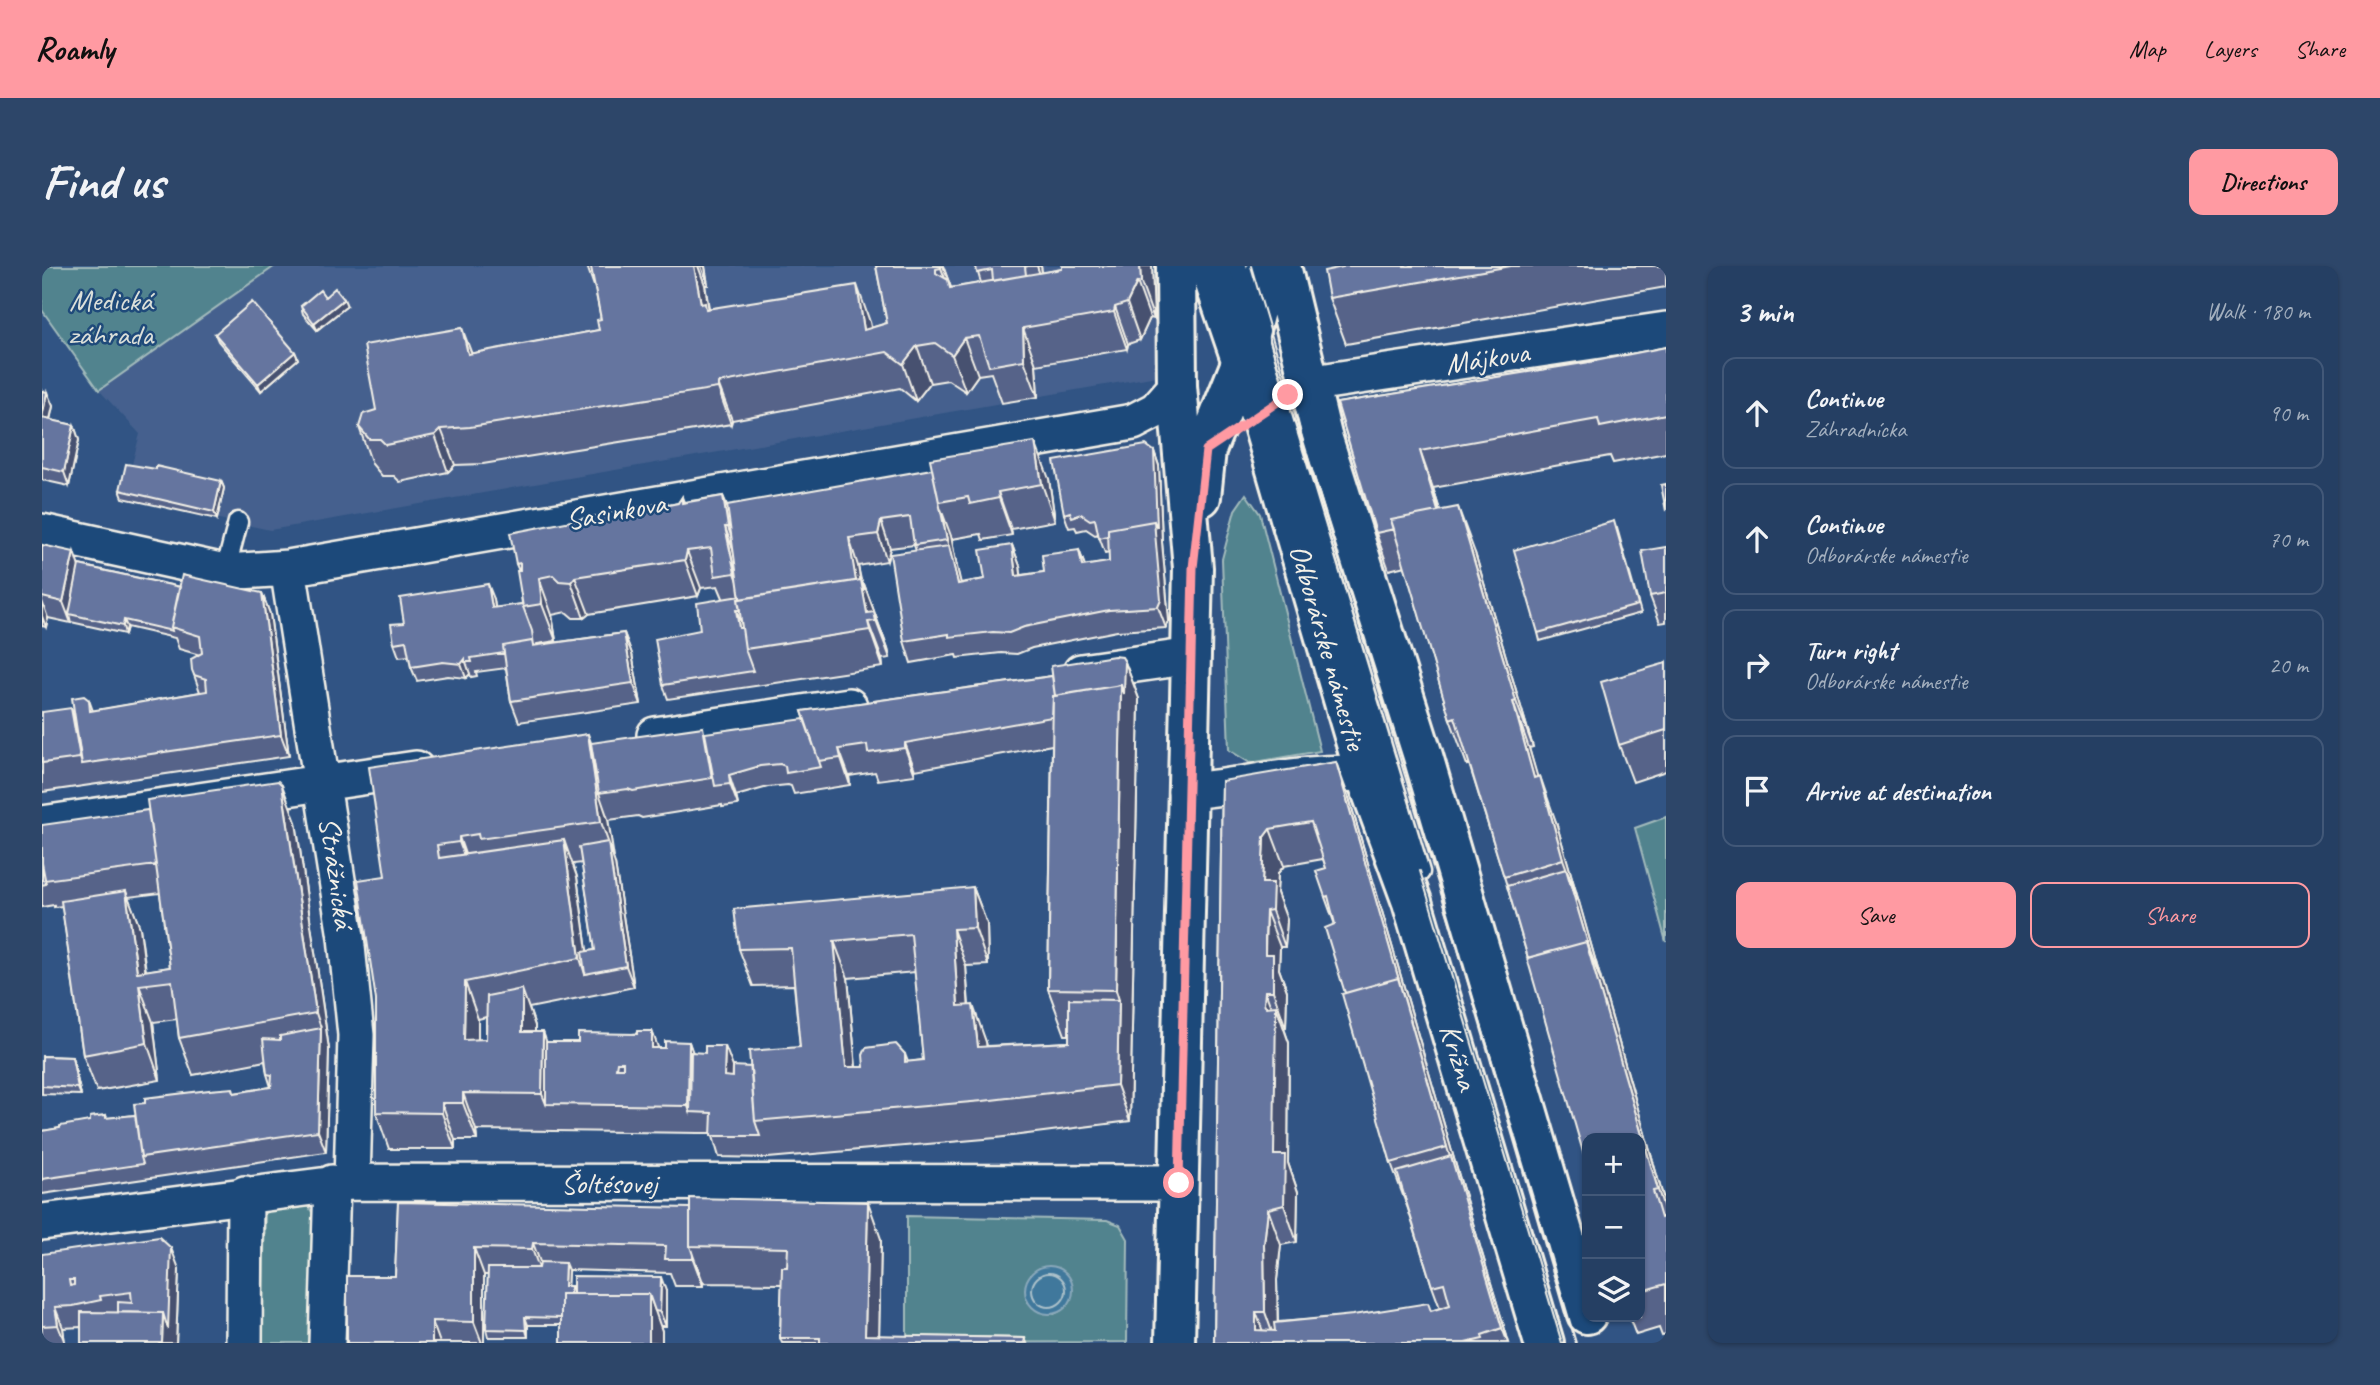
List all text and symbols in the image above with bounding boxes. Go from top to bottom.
text: Roamly [35,28,114,70]
text: Map [2129,34,2166,64]
text: Layers [2204,34,2257,64]
text: Share [2295,34,2345,64]
button: Directions [2189,149,2338,215]
text: Find us [42,151,164,213]
park label: Medická záhrada [69,281,156,353]
text: 3 min [1736,293,1793,331]
text: Walk · 180 m [2206,297,2310,326]
street label: Májkova [1442,332,1534,383]
route end [1272,379,1303,410]
text: Continue [1805,382,1883,415]
icon: ahead [1738,394,1776,432]
text: 90 m [2269,399,2308,428]
text: Záhradnícka [1805,415,1906,444]
street label: Sasinkova [563,483,671,538]
text: Continue [1805,508,1883,541]
icon: ahead [1738,520,1776,558]
text: 70 m [2269,525,2308,554]
street label: Odborárske námestie [1281,540,1376,756]
text: Odborárske námestie [1805,541,1967,570]
text: Turn right [1805,634,1896,667]
icon: right [1738,646,1776,684]
text: 20 m [2269,651,2308,680]
text: Odborárske námestie [1805,667,1967,696]
icon: arrive [1738,772,1776,810]
text: Arrive at destination [1805,775,1991,808]
street label: Strážnická [310,815,364,934]
button: Save [1736,882,2016,948]
button: Share [2030,882,2310,948]
street label: Krížna [1431,1019,1488,1097]
map controls [1582,1133,1645,1322]
button: + [1582,1133,1645,1196]
street label: Šoltésovej [561,1164,660,1202]
route start [1163,1167,1194,1198]
button: − [1582,1196,1645,1259]
button: layers [1582,1259,1645,1322]

